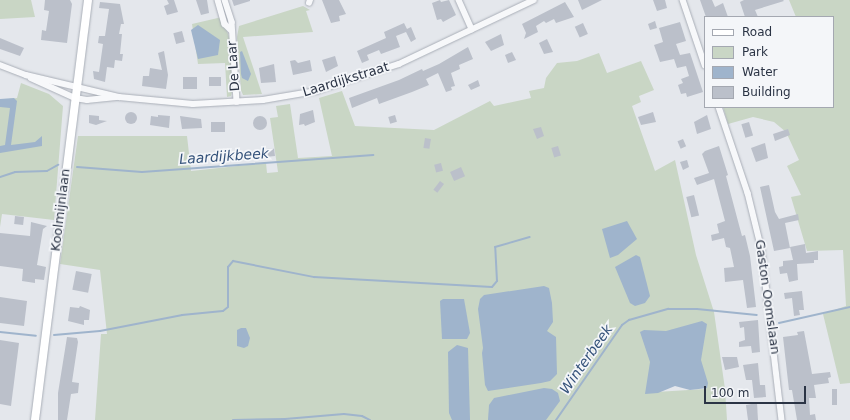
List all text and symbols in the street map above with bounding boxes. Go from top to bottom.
legend [704,16,834,108]
text: Road [742,25,772,39]
street label: De Laar [224,40,244,92]
text: Park [742,45,768,59]
street label: Laardijkstraat [301,59,391,101]
text: Water [742,65,777,79]
text: Building [742,85,791,99]
water label: Laardijkbeek [179,144,269,168]
street label: Koolmijnlaan [48,168,74,252]
street label: Gaston Oomslaan [751,239,783,355]
water label: Winterbeek [556,321,616,397]
scale bar [706,378,808,404]
text: 100 m [711,386,749,400]

